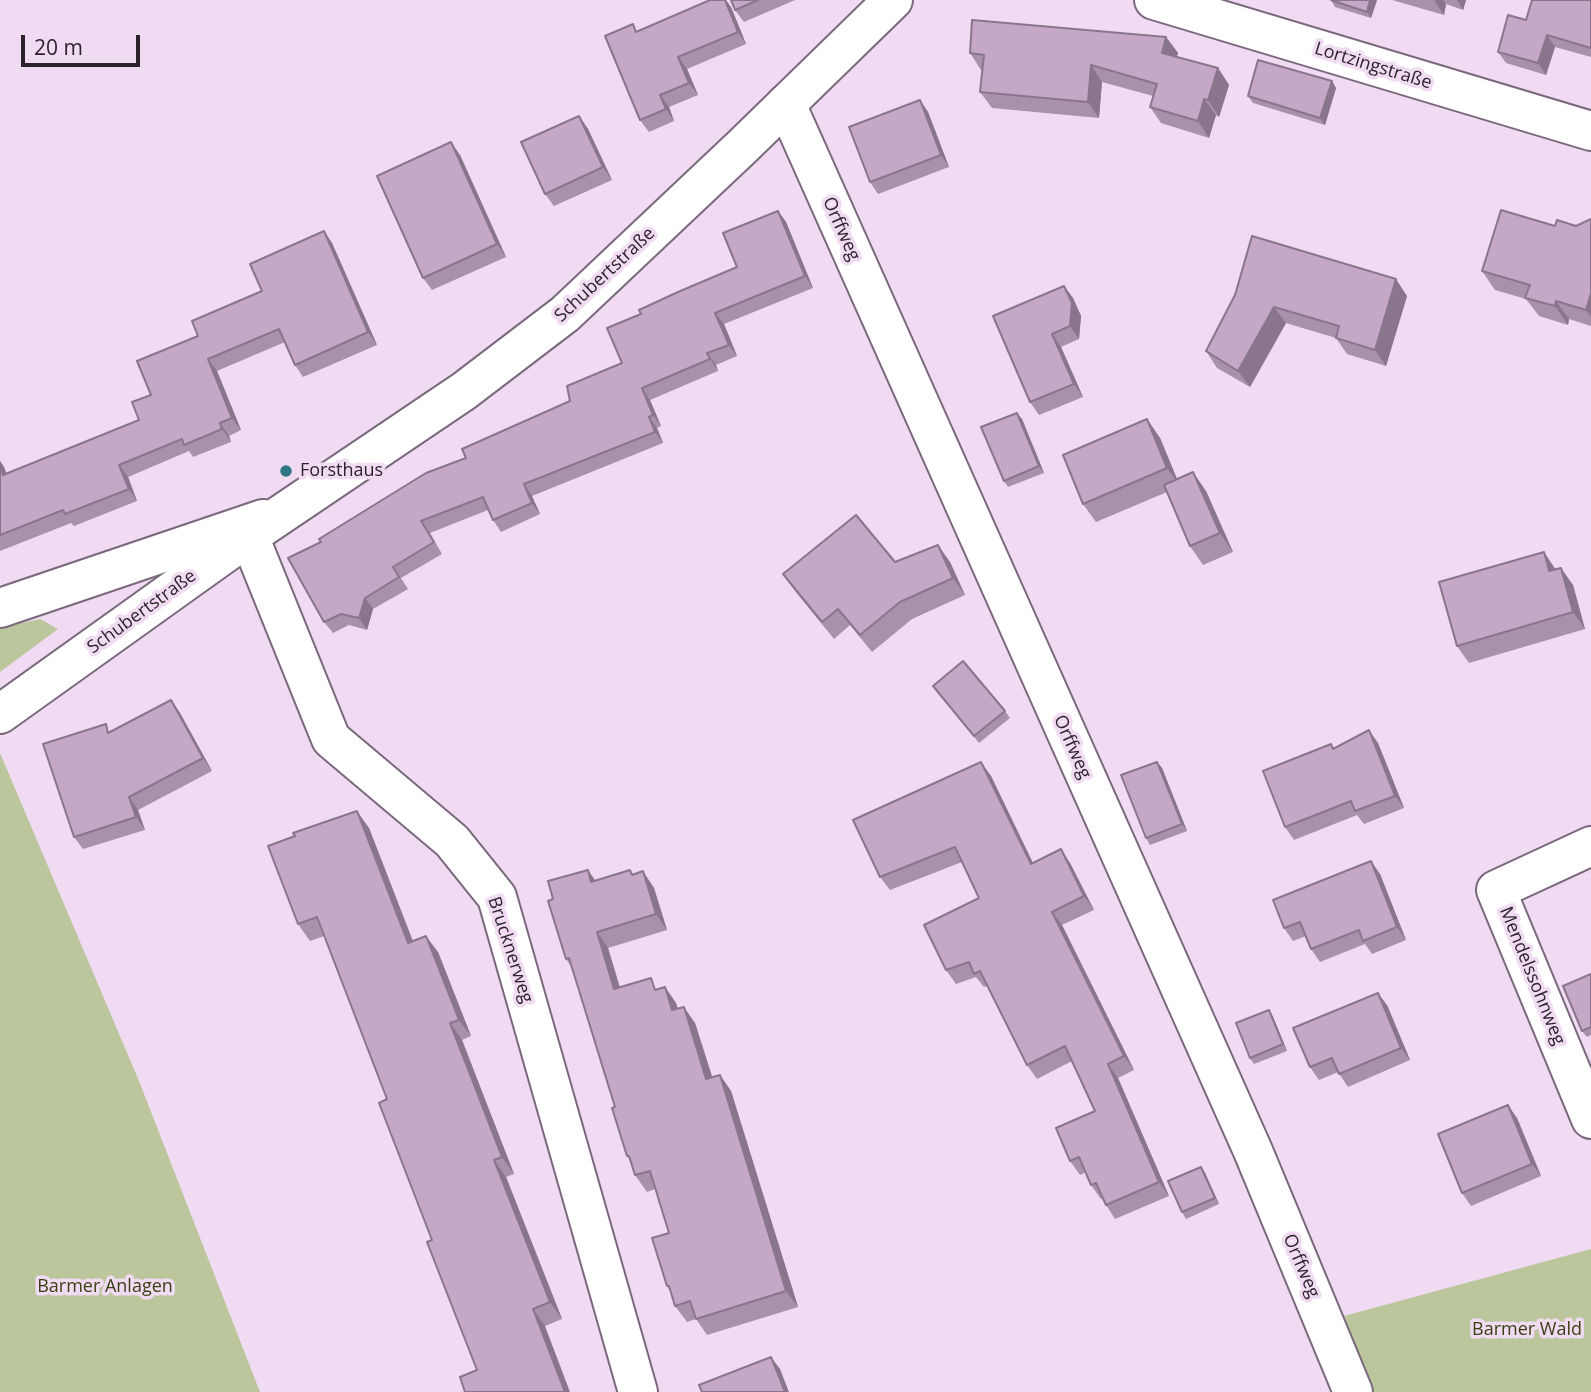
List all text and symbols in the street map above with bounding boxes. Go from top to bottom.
scale bar [24,21,144,65]
text: 20 m [34,33,83,61]
street label: Lortzingstraße [1312,38,1434,94]
street label: Orffweg [817,194,865,264]
street label: Schubertstraße [550,223,660,327]
place label: Forsthaus [300,460,383,482]
marker: Forsthaus [278,463,294,479]
street label: Schubertstraße [83,565,201,659]
street label: Orffweg [1048,712,1096,782]
street label: Brucknerweg [483,894,537,1006]
street label: Mendelssohnweg [1494,904,1570,1048]
street label: Orffweg [1278,1231,1324,1301]
park label: Barmer Anlagen [37,1276,173,1298]
park label: Barmer Wald [1472,1319,1582,1341]

